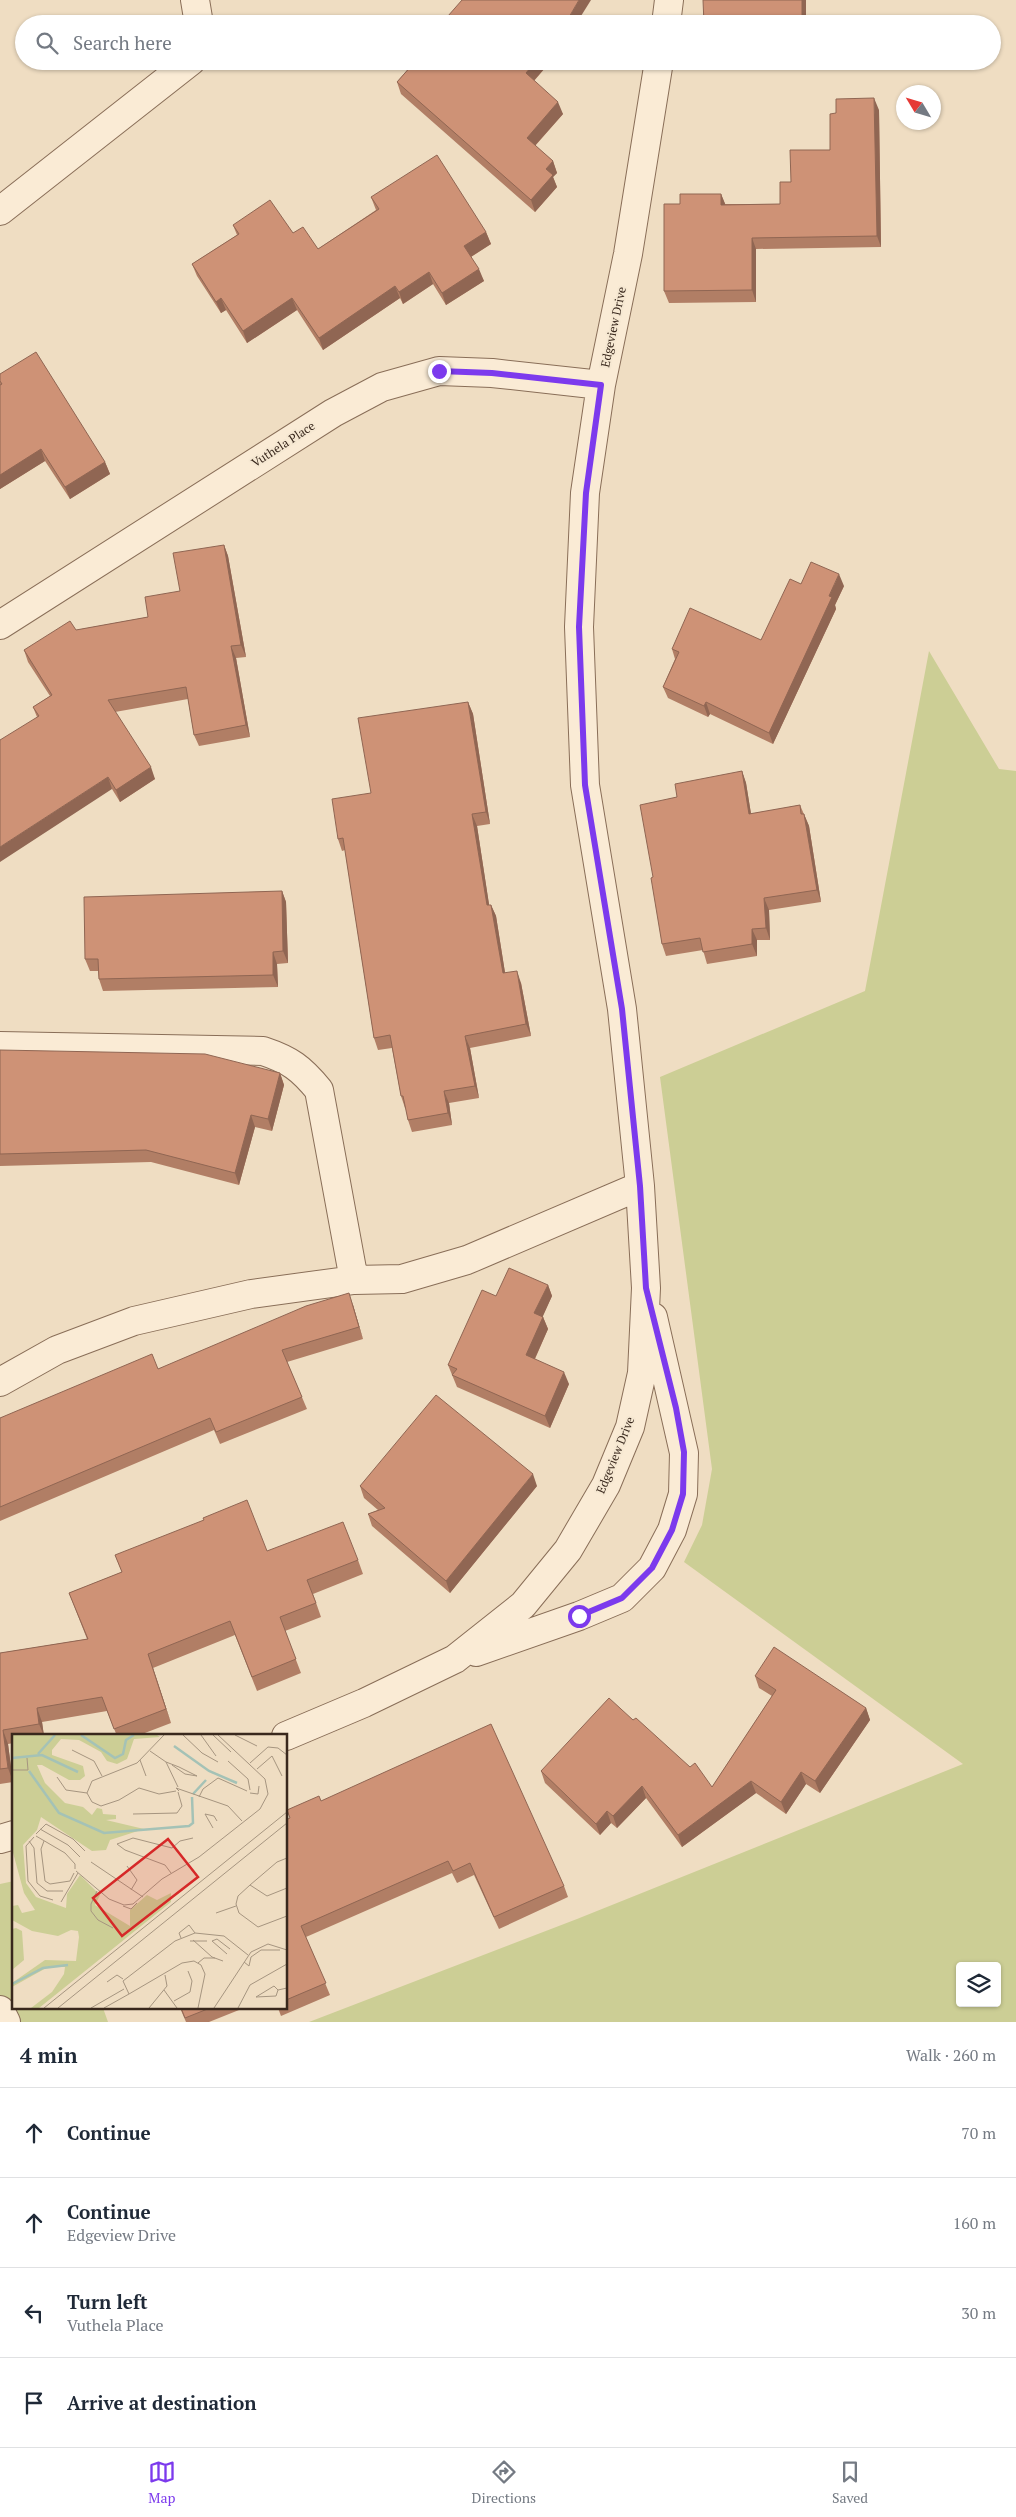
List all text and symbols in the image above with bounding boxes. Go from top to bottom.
search box [15,15,1001,70]
icon: search [33,29,61,57]
text: Search here [73,30,172,55]
north arrow [896,85,941,130]
street label: Edgeview Drive [597,285,629,369]
route end [428,360,451,383]
street label: Vuthela Place [249,418,317,470]
street label: Edgeview Drive [593,1414,637,1496]
route start [568,1605,591,1628]
inset map [12,1734,288,2010]
map controls [956,1962,1001,2007]
button: layers [956,1962,1001,2007]
text: 4 min [20,2041,77,2069]
text: Walk · 260 m [906,2044,996,2066]
icon: ahead [20,2119,48,2147]
text: Continue [67,2120,151,2145]
text: 70 m [961,2122,996,2144]
text: Continue [67,2199,151,2224]
icon: ahead [20,2209,48,2237]
text: 160 m [953,2212,996,2234]
text: Edgeview Drive [67,2224,176,2246]
text: Turn left [67,2289,148,2314]
icon: left [20,2299,48,2327]
text: 30 m [961,2302,996,2324]
text: Vuthela Place [67,2314,164,2336]
icon: arrive [20,2389,48,2417]
text: Arrive at destination [67,2390,256,2415]
tab: Map [148,2458,176,2507]
tab: Directions [472,2458,536,2507]
tab: Saved [832,2458,868,2507]

